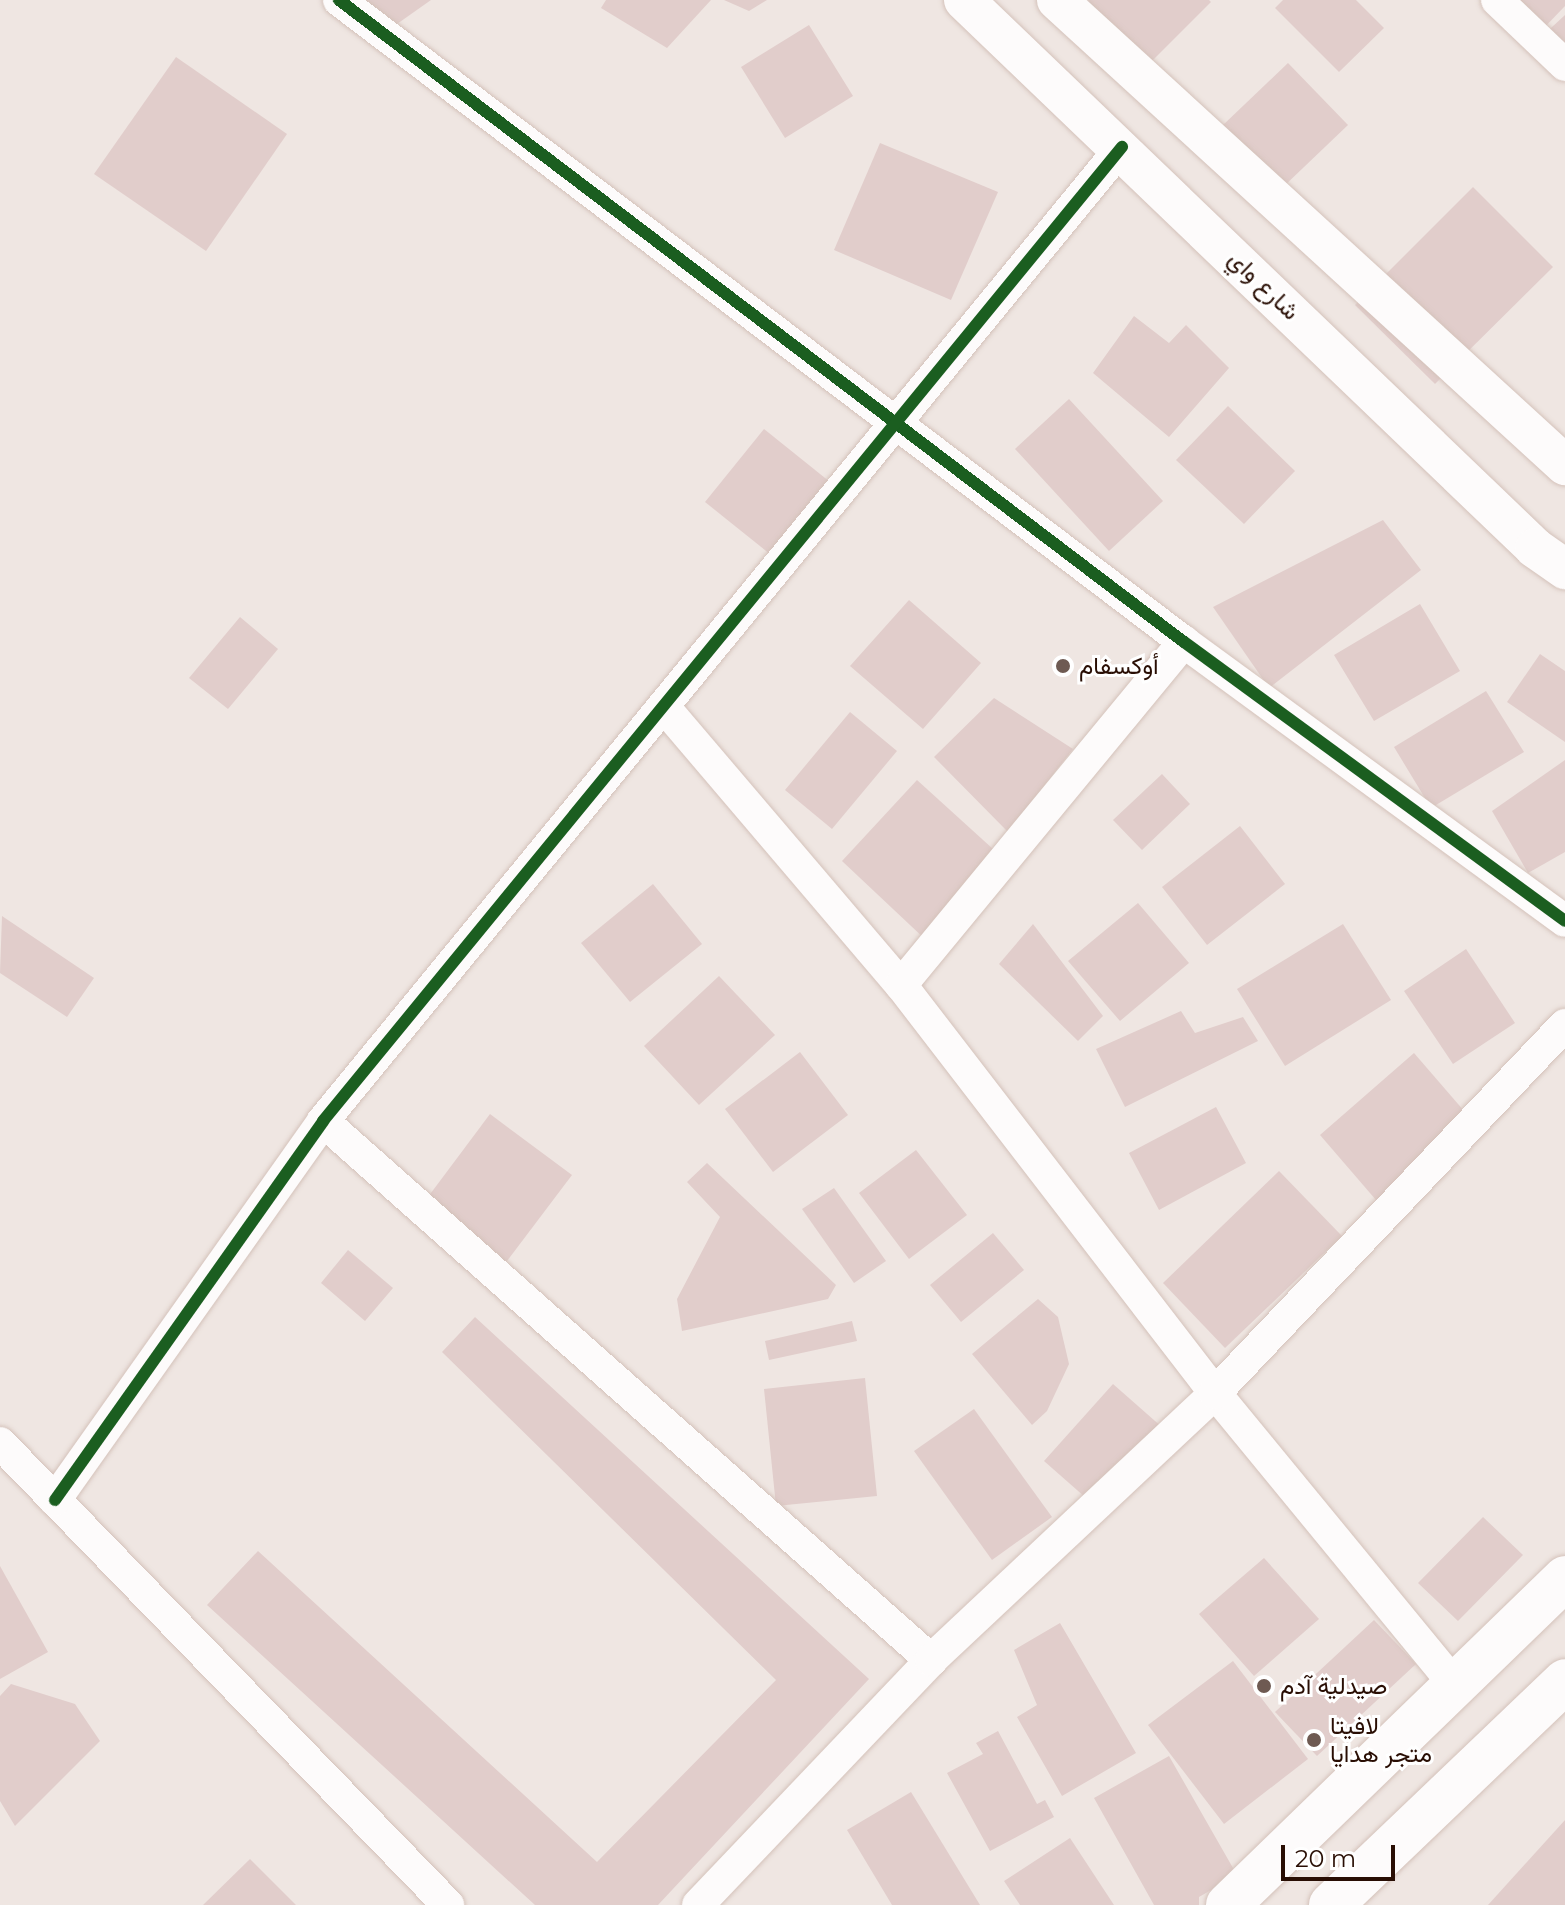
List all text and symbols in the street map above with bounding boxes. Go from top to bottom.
street label: شارع واي [1222,244,1306,326]
place label: أوكسفام [1079,652,1159,680]
marker: أوكسفام [1054,657,1072,675]
place label: صيدلية آدم [1280,1672,1387,1700]
marker: صيدلية آدم [1255,1677,1273,1695]
place label: لافيتا متجر هدايا [1330,1712,1432,1768]
marker: لافيتا متجر هدايا [1305,1731,1323,1749]
scale bar [1285,1829,1399,1879]
text: 20 m [1295,1844,1356,1873]

